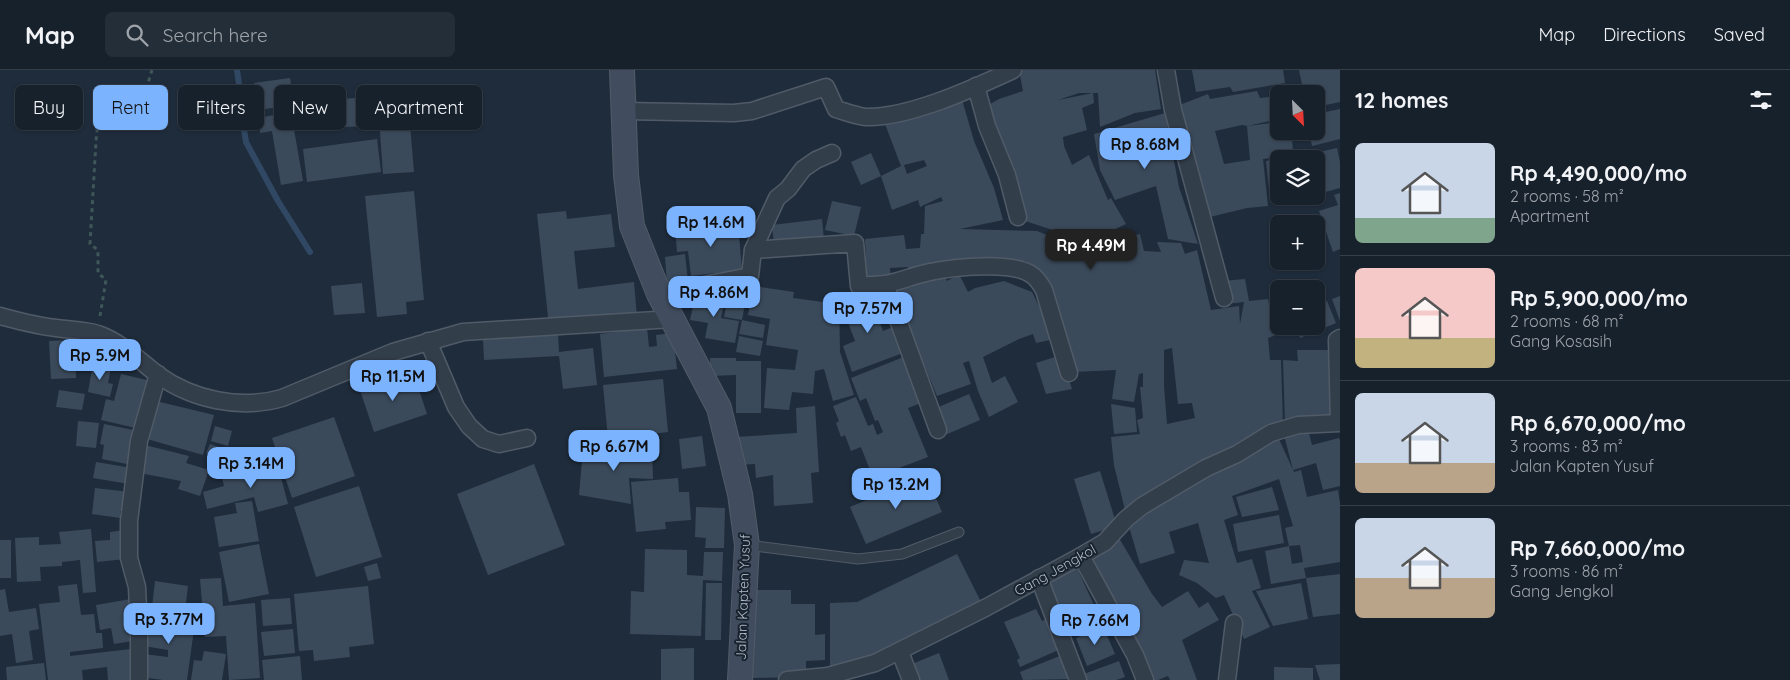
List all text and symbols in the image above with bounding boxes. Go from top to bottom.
search box [105,12,455,57]
text: Map [25,20,75,50]
icon: search [123,21,151,49]
text: Search here [163,23,268,47]
text: Map [1538,23,1575,46]
text: Directions [1603,23,1686,46]
text: Saved [1714,23,1765,46]
chip: Buy [15,85,83,130]
chip: Rent [93,85,168,130]
chip: Filters [178,85,264,130]
chip: New [274,85,346,130]
chip: Apartment [356,85,482,130]
north arrow [1270,85,1325,140]
map controls [1270,85,1325,335]
icon: filters [1747,86,1775,114]
text: 12 homes [1355,87,1448,113]
pin: Rp 8.68M [1093,128,1197,170]
text: Rp 8.68M [1111,134,1180,154]
button: layers [1270,150,1325,205]
text: Rp 4,490,000/mo [1510,160,1687,186]
icon: home [1395,163,1455,223]
text: 2 rooms · 58 m² [1510,186,1624,206]
pin: Rp 14.6M [659,206,763,248]
text: Apartment [1510,206,1590,226]
text: Rp 14.6M [677,212,745,232]
button: + [1270,215,1325,270]
pin: Rp 4.49M [1039,228,1143,271]
text: Rp 4.49M [1056,235,1126,255]
pin: Rp 4.86M [662,276,766,318]
button: − [1270,280,1325,335]
text: Rp 4.86M [679,282,749,302]
text: Rp 5,900,000/mo [1510,285,1688,311]
icon: home [1395,288,1455,348]
pin: Rp 7.57M [816,292,920,334]
text: Rp 7.57M [834,298,902,318]
text: 2 rooms · 68 m² [1510,311,1624,331]
text: Gang Kosasih [1510,331,1612,351]
pin: Rp 5.9M [54,338,146,381]
text: Rp 5.9M [70,345,130,365]
pin: Rp 11.5M [341,360,445,402]
text: Rp 11.5M [361,366,425,386]
text: Rp 6,670,000/mo [1510,410,1686,436]
icon: home [1395,413,1455,473]
pin: Rp 6.67M [562,430,666,472]
text: Rp 6.67M [579,436,649,456]
text: 3 rooms · 83 m² [1510,436,1623,456]
pin: Rp 3.14M [199,446,303,489]
text: Rp 3.14M [218,453,284,473]
text: Jalan Kapten Yusuf [1510,456,1654,476]
pin: Rp 13.2M [844,468,948,510]
text: Rp 13.2M [863,474,929,494]
street label: Jalan Kapten Yusuf [732,534,754,660]
text: Rp 7,660,000/mo [1510,535,1685,561]
icon: home [1395,538,1455,598]
street label: Gang Jengkol [1011,540,1099,600]
text: 3 rooms · 86 m² [1510,561,1623,581]
text: Gang Jengkol [1510,581,1614,601]
pin: Rp 3.77M [117,602,221,645]
pin: Rp 7.66M [1043,604,1147,646]
text: Rp 3.77M [135,609,203,629]
text: Rp 7.66M [1061,610,1129,630]

